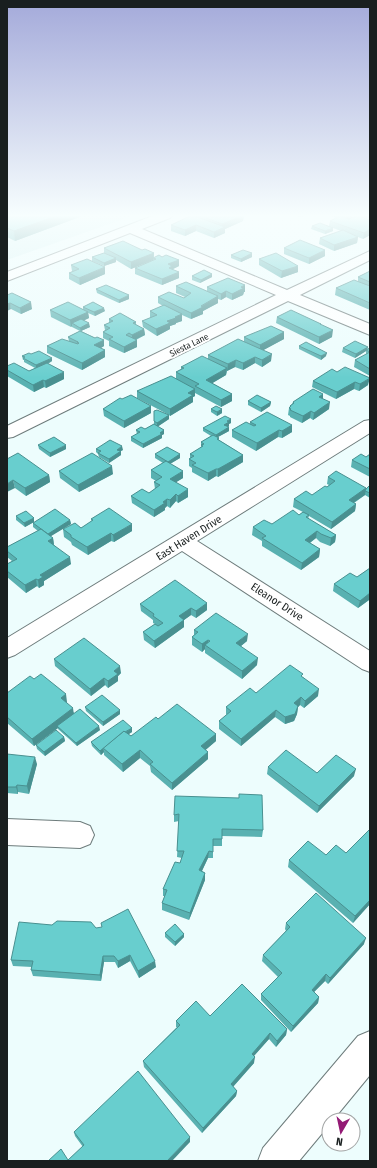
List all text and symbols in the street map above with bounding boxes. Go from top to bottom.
street label: Siesta Lane [168,331,211,359]
street label: East Haven Drive [154,513,224,563]
street label: Eleanor Drive [248,580,306,624]
north arrow [321,1112,361,1152]
text: N [335,1134,344,1148]

